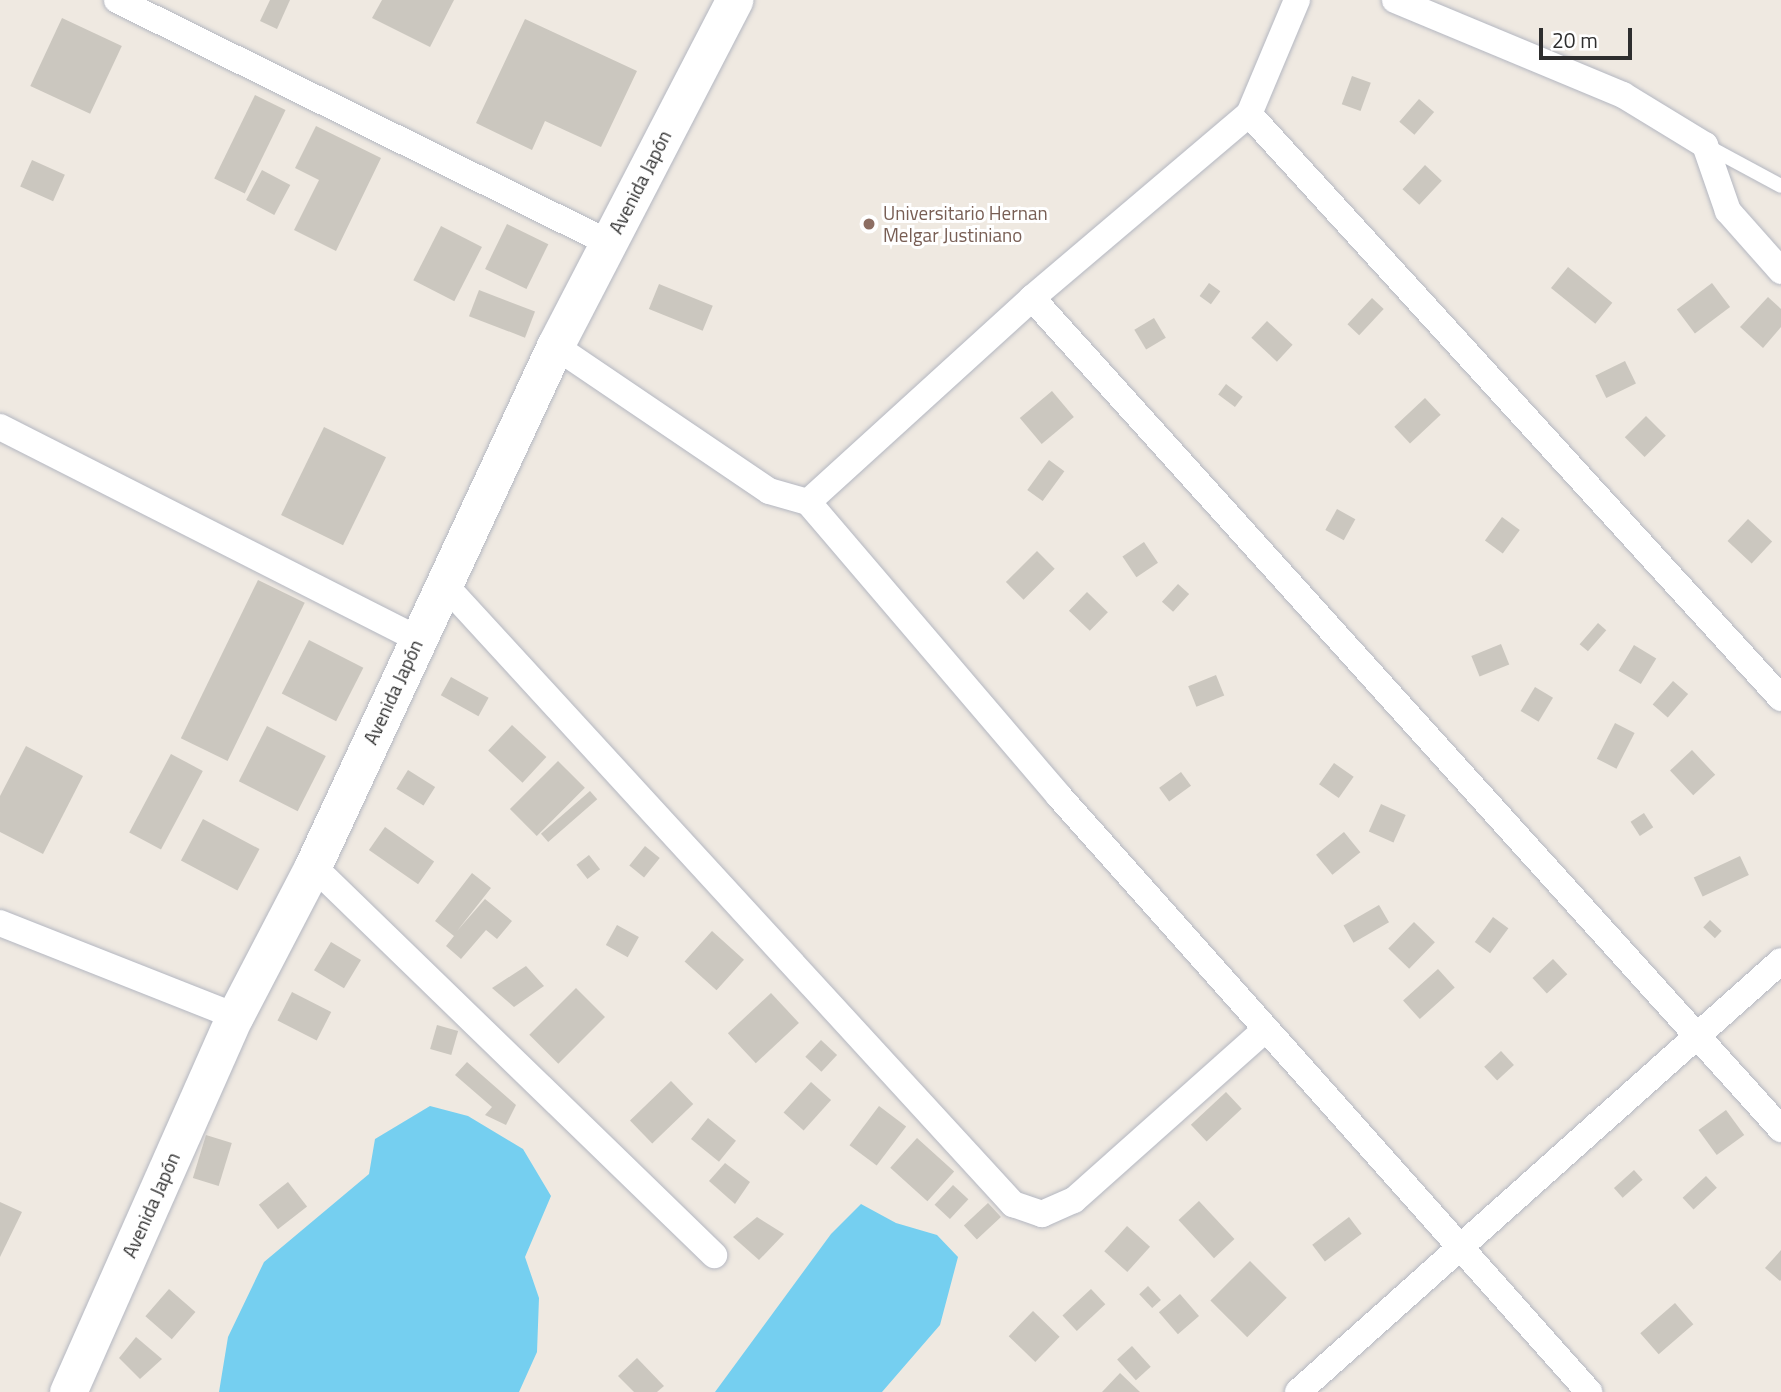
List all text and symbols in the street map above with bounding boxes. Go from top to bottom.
scale bar [1543,14,1636,58]
text: 20 m [1552,24,1598,56]
street label: Avenida Japón [604,127,676,237]
place label: Universitario Hernan Melgar Justiniano [883,202,1048,246]
marker: Universitario Hernan Melgar Justiniano [861,216,877,232]
street label: Avenida Japón [359,636,427,748]
street label: Avenida Japón [118,1149,184,1261]

